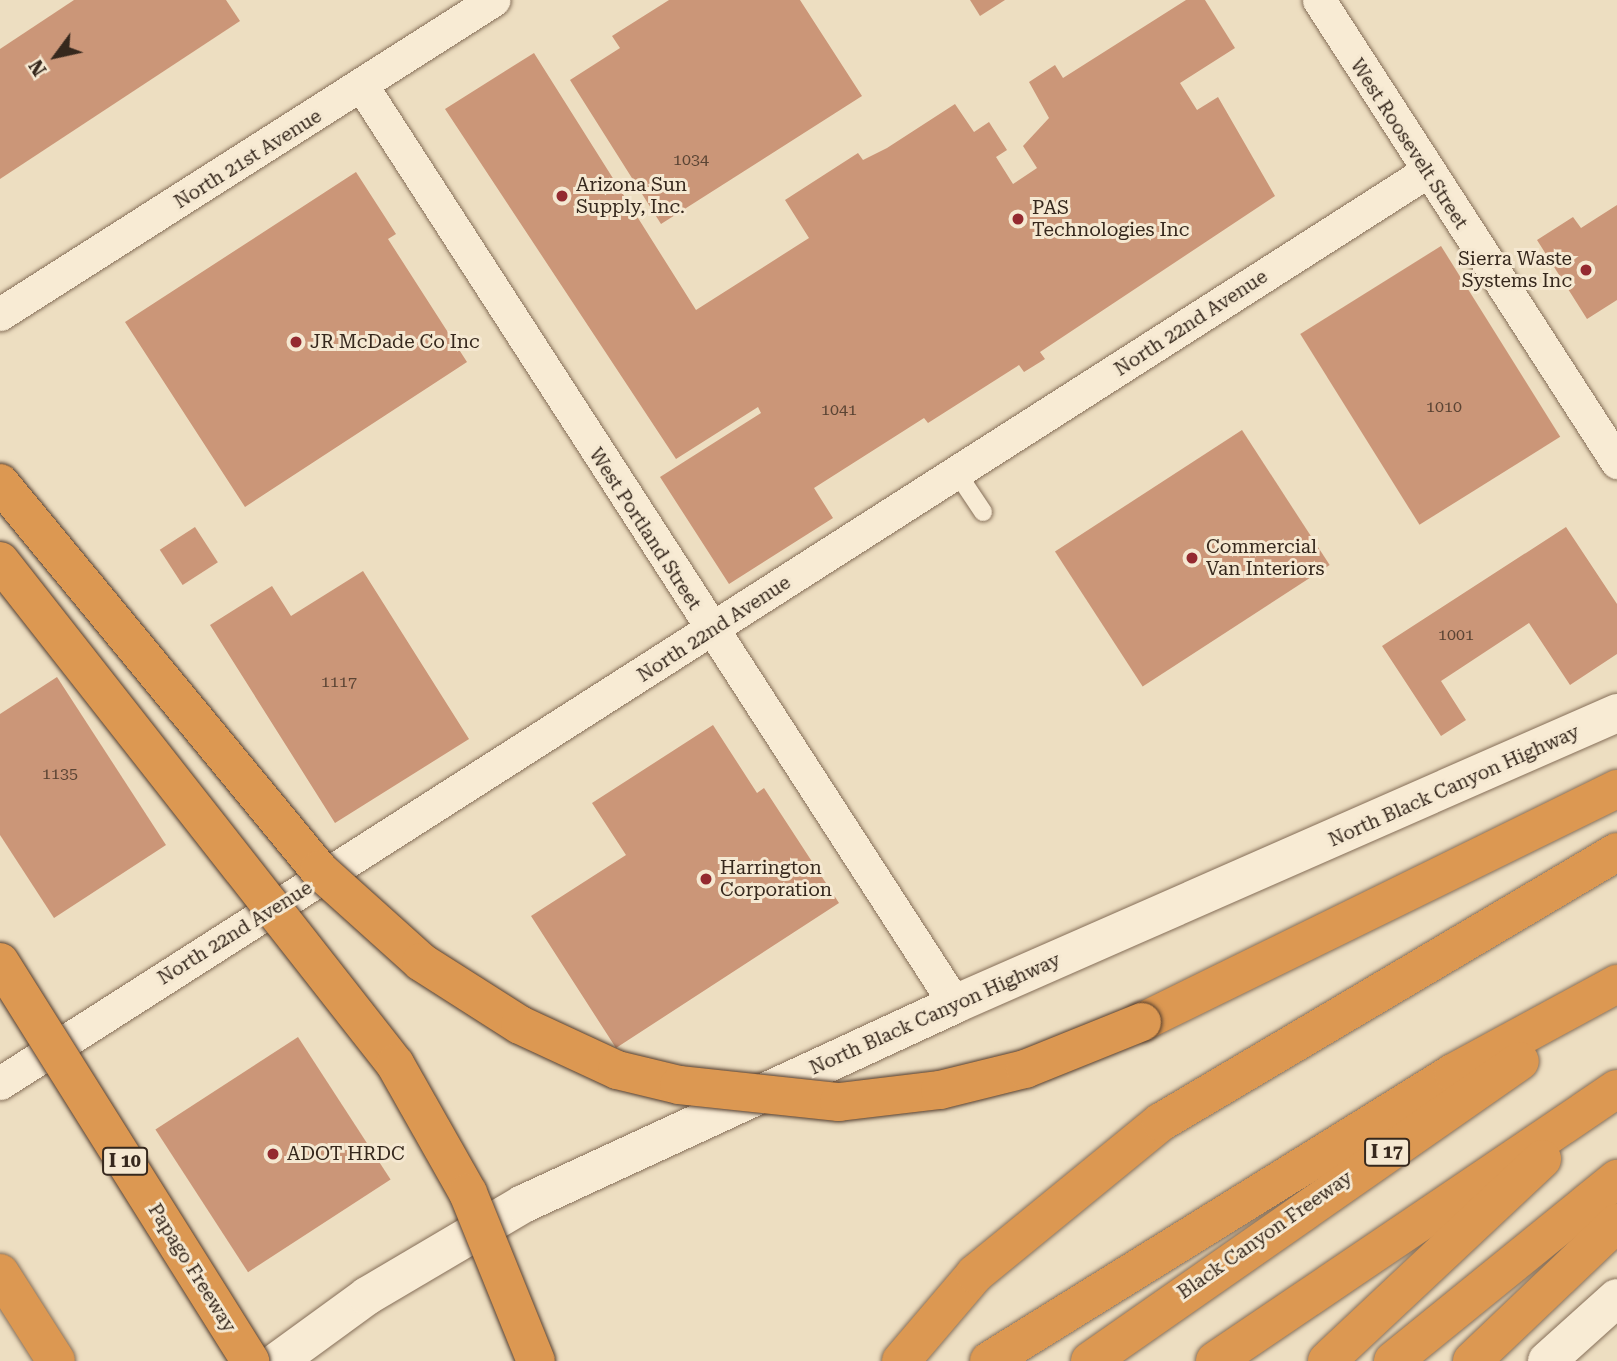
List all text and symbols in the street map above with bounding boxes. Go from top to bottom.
north arrow [21,21,91,91]
text: N [24,55,52,80]
street label: West Roosevelt Street [1345,55,1473,233]
street label: North 21st Avenue [170,104,326,214]
house number: 1034 [673,150,709,170]
place label: Arizona Sun Supply, Inc. [576,174,687,218]
marker: Arizona Sun Supply, Inc. [554,188,570,204]
place label: PAS Technologies Inc [1032,197,1189,241]
marker: PAS Technologies Inc [1010,211,1026,227]
place label: Sierra Waste Systems Inc [1458,248,1572,292]
marker: Sierra Waste Systems Inc [1578,262,1594,278]
street label: North 22nd Avenue [1110,265,1272,381]
place label: JR McDade Co Inc [310,331,480,353]
marker: JR McDade Co Inc [288,334,304,350]
house number: 1010 [1426,397,1462,417]
house number: 1041 [821,400,857,420]
street label: West Portland Street [584,444,706,614]
place label: Commercial Van Interiors [1206,536,1324,580]
marker: Commercial Van Interiors [1184,550,1200,566]
street label: North 22nd Avenue [633,571,795,687]
house number: 1001 [1438,625,1474,645]
house number: 1117 [321,672,357,692]
street label: North Black Canyon Highway [1325,720,1583,852]
house number: 1135 [42,764,78,784]
place label: Harrington Corporation [720,857,832,901]
marker: Harrington Corporation [698,871,714,887]
street label: North 22nd Avenue [154,876,316,990]
street label: North Black Canyon Highway [806,948,1064,1080]
road number: I 17 [1362,1138,1412,1167]
place label: ADOT HRDC [287,1143,405,1165]
road number: I 10 [100,1146,150,1176]
marker: ADOT HRDC [265,1146,281,1162]
street label: Black Canyon Freeway [1173,1166,1357,1304]
street label: Papago Freeway [143,1199,241,1337]

